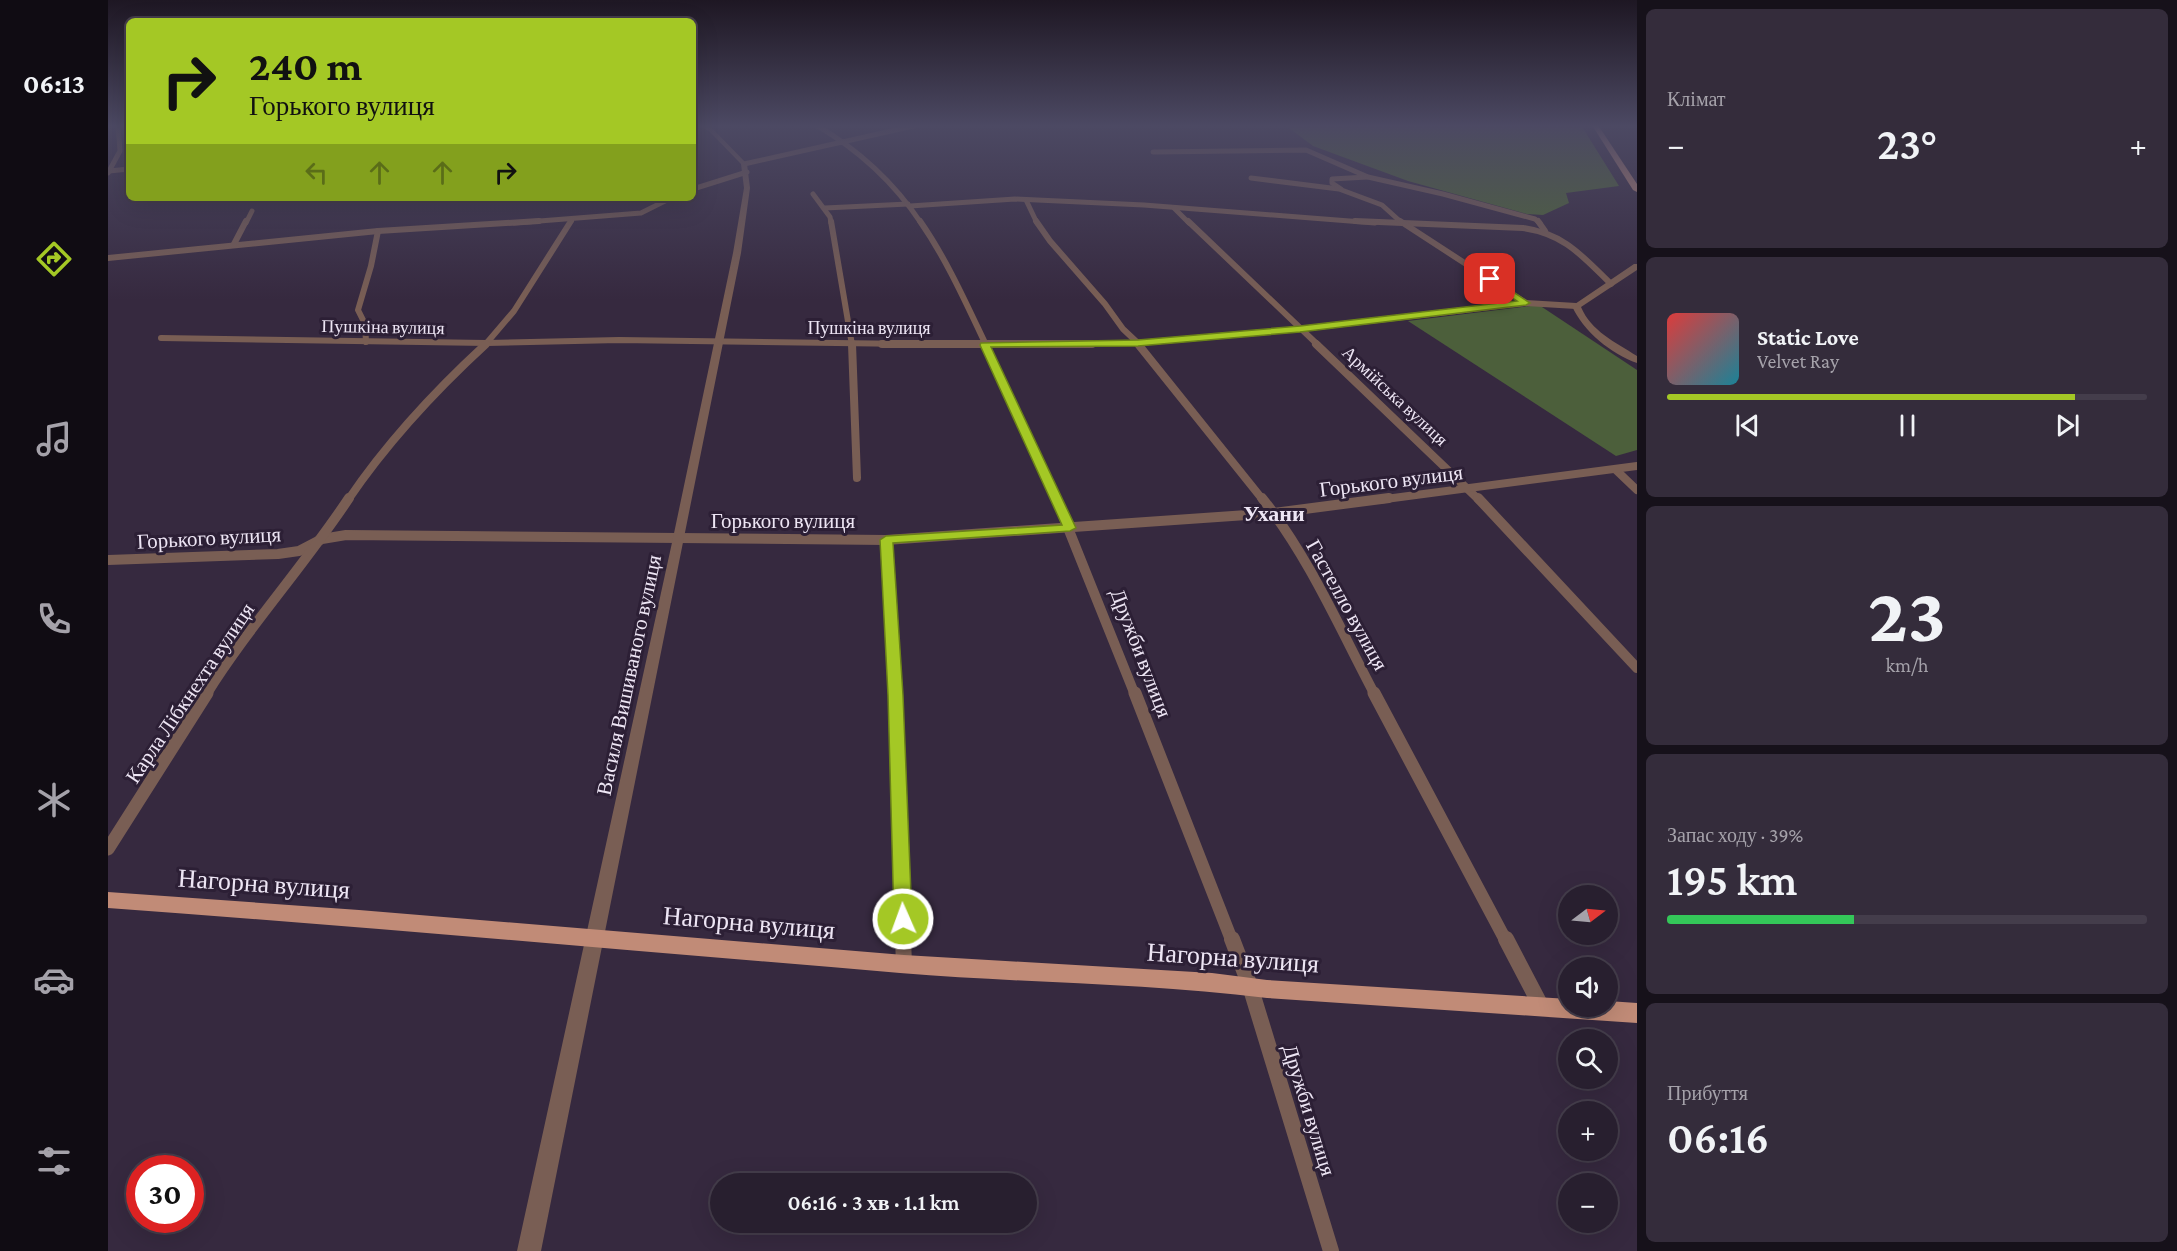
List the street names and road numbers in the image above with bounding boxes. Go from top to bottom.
street label: Пушкіна вулиця [321,316,445,338]
street label: Пушкіна вулиця [807,318,931,338]
street label: Армійська вулиця [1338,342,1452,450]
street label: Горького вулиця [1318,460,1464,502]
street label: Горького вулиця [711,509,856,533]
street label: Горького вулиця [136,522,282,554]
street label: Гастелло вулиця [1301,536,1393,675]
street label: Василя Вишиваного вулиця [592,552,666,797]
street label: Дружби вулиця [1105,585,1177,721]
street label: Карла Лібкнехта вулиця [121,598,259,788]
street label: Нагорна вулиця [177,864,351,904]
street label: Нагорна вулиця [662,901,836,945]
street label: Нагорна вулиця [1146,938,1320,978]
street label: Дружби вулиця [1278,1041,1340,1179]

